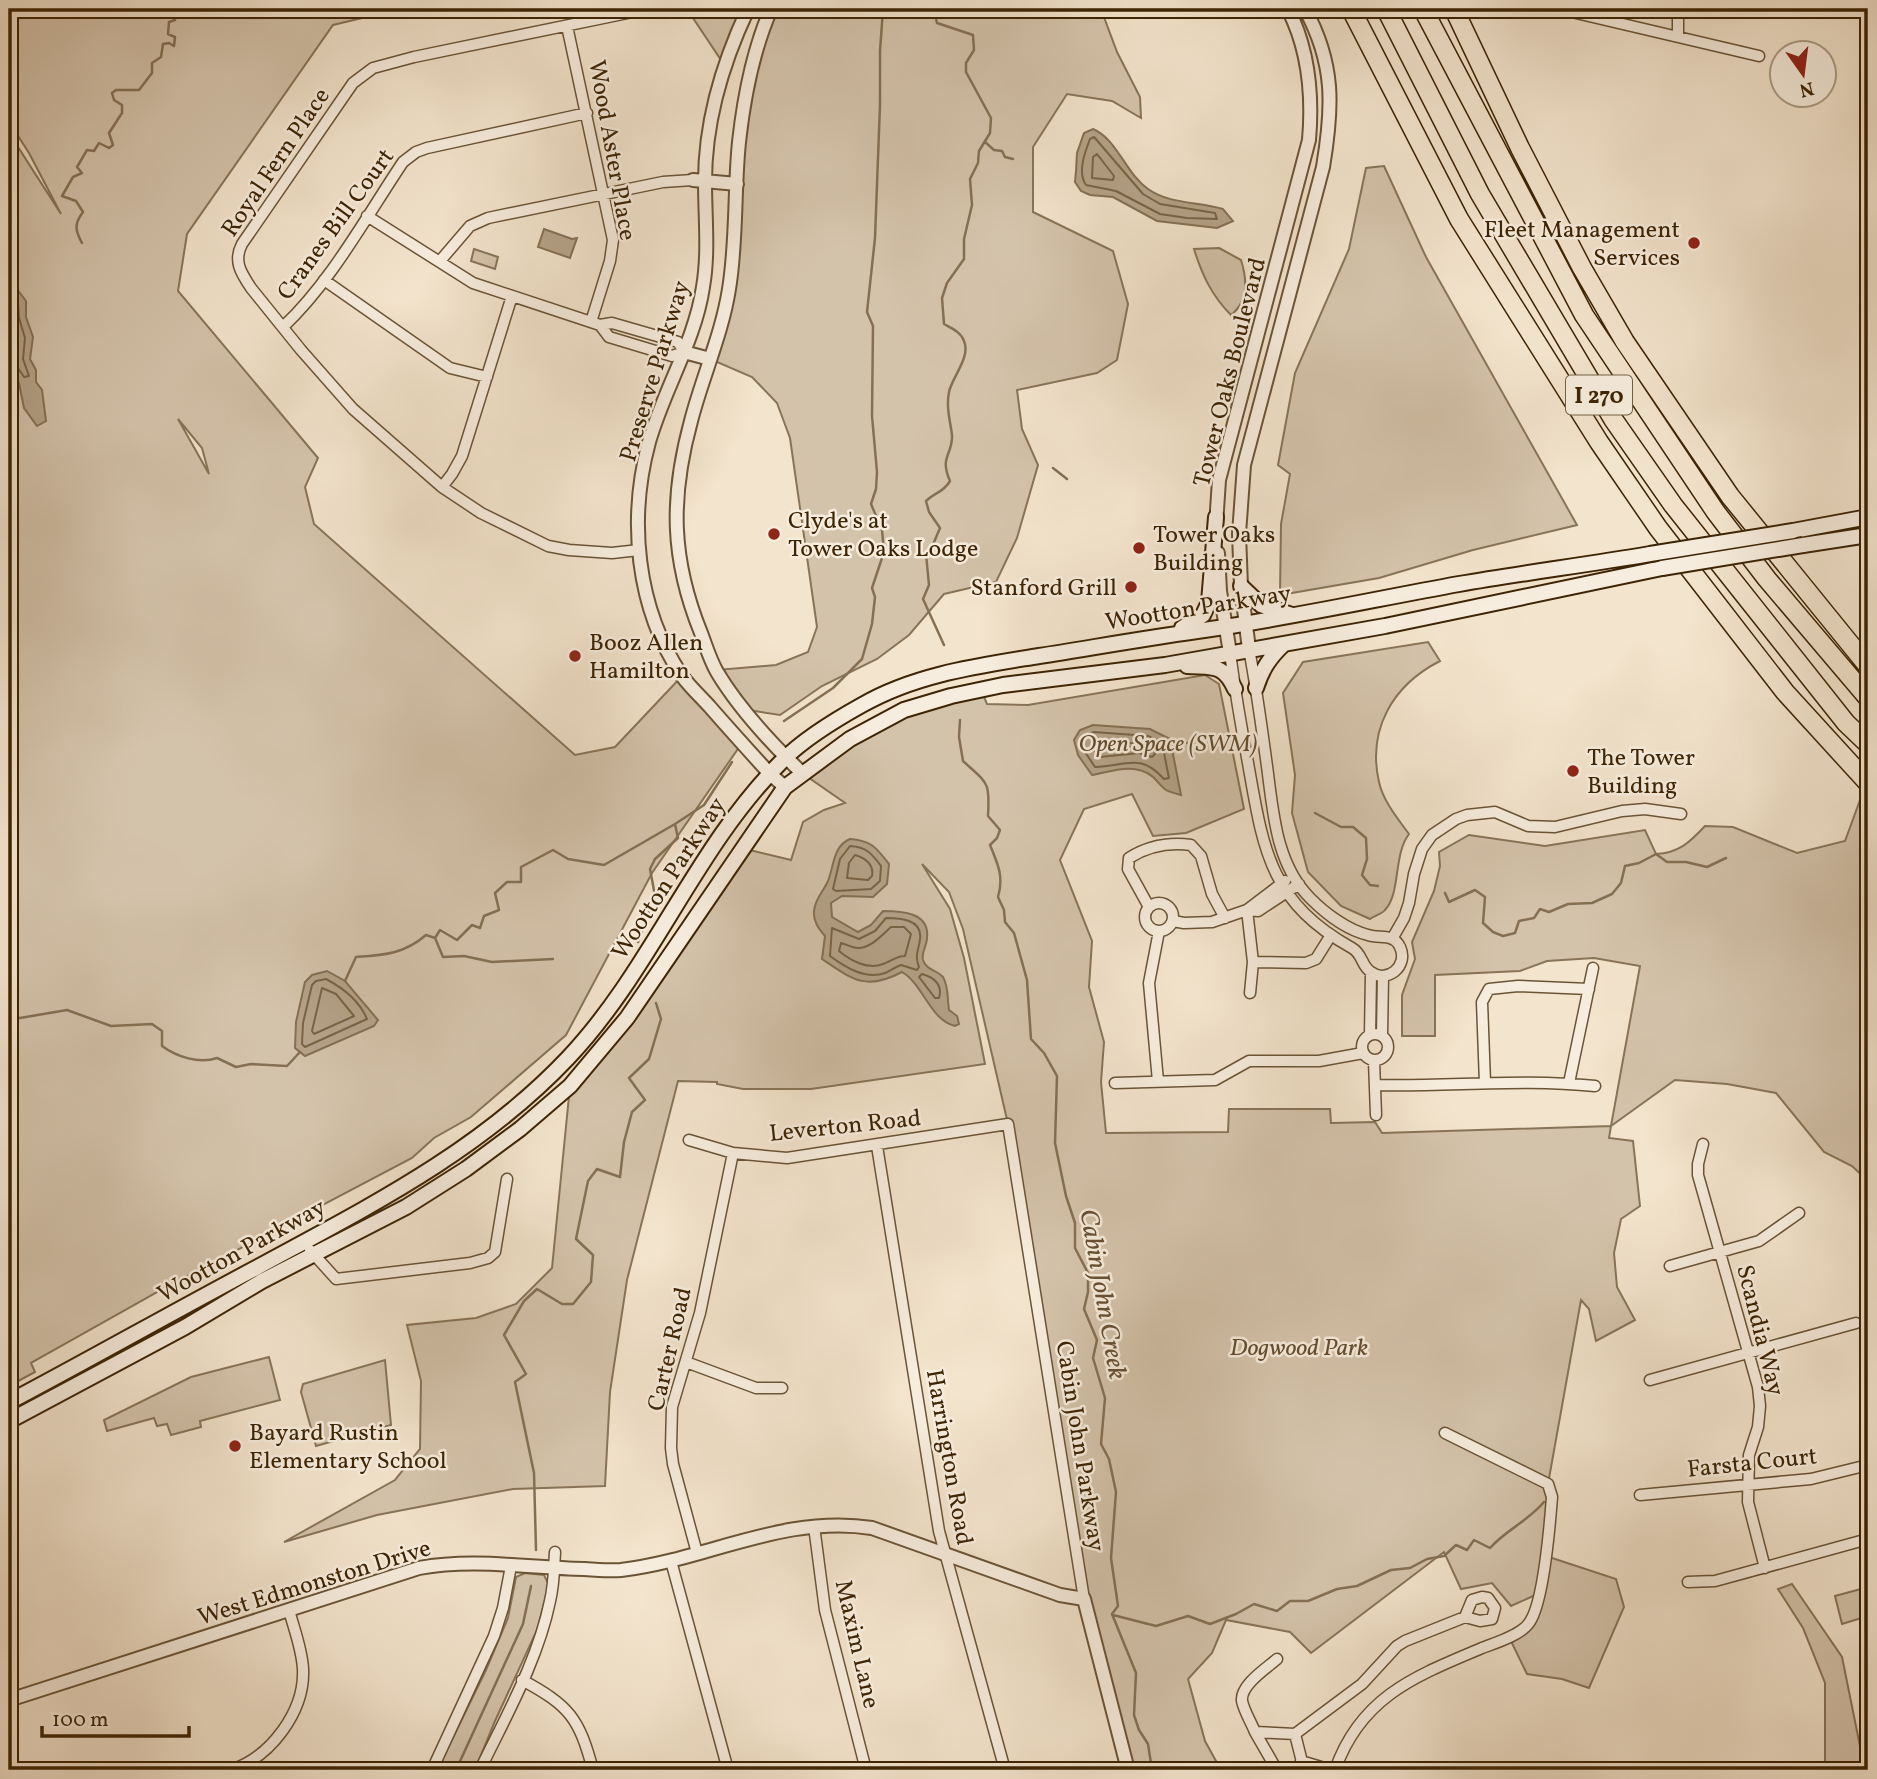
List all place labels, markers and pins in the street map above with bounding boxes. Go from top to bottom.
place label: Fleet Management Services [1484,214,1680,276]
marker: Fleet Management Services [1686,235,1702,251]
place label: Clyde's at Tower Oaks Lodge [788,505,979,567]
place label: Tower Oaks Building [1153,519,1275,581]
marker: Clyde's at Tower Oaks Lodge [766,526,782,542]
marker: Tower Oaks Building [1131,540,1147,556]
place label: Stanford Grill [971,572,1117,606]
marker: Stanford Grill [1123,579,1139,595]
place label: Booz Allen Hamilton [589,627,703,689]
marker: Booz Allen Hamilton [567,648,583,664]
place label: The Tower Building [1587,742,1695,804]
marker: The Tower Building [1565,763,1581,779]
place label: Bayard Rustin Elementary School [249,1417,447,1479]
marker: Bayard Rustin Elementary School [227,1438,243,1454]

